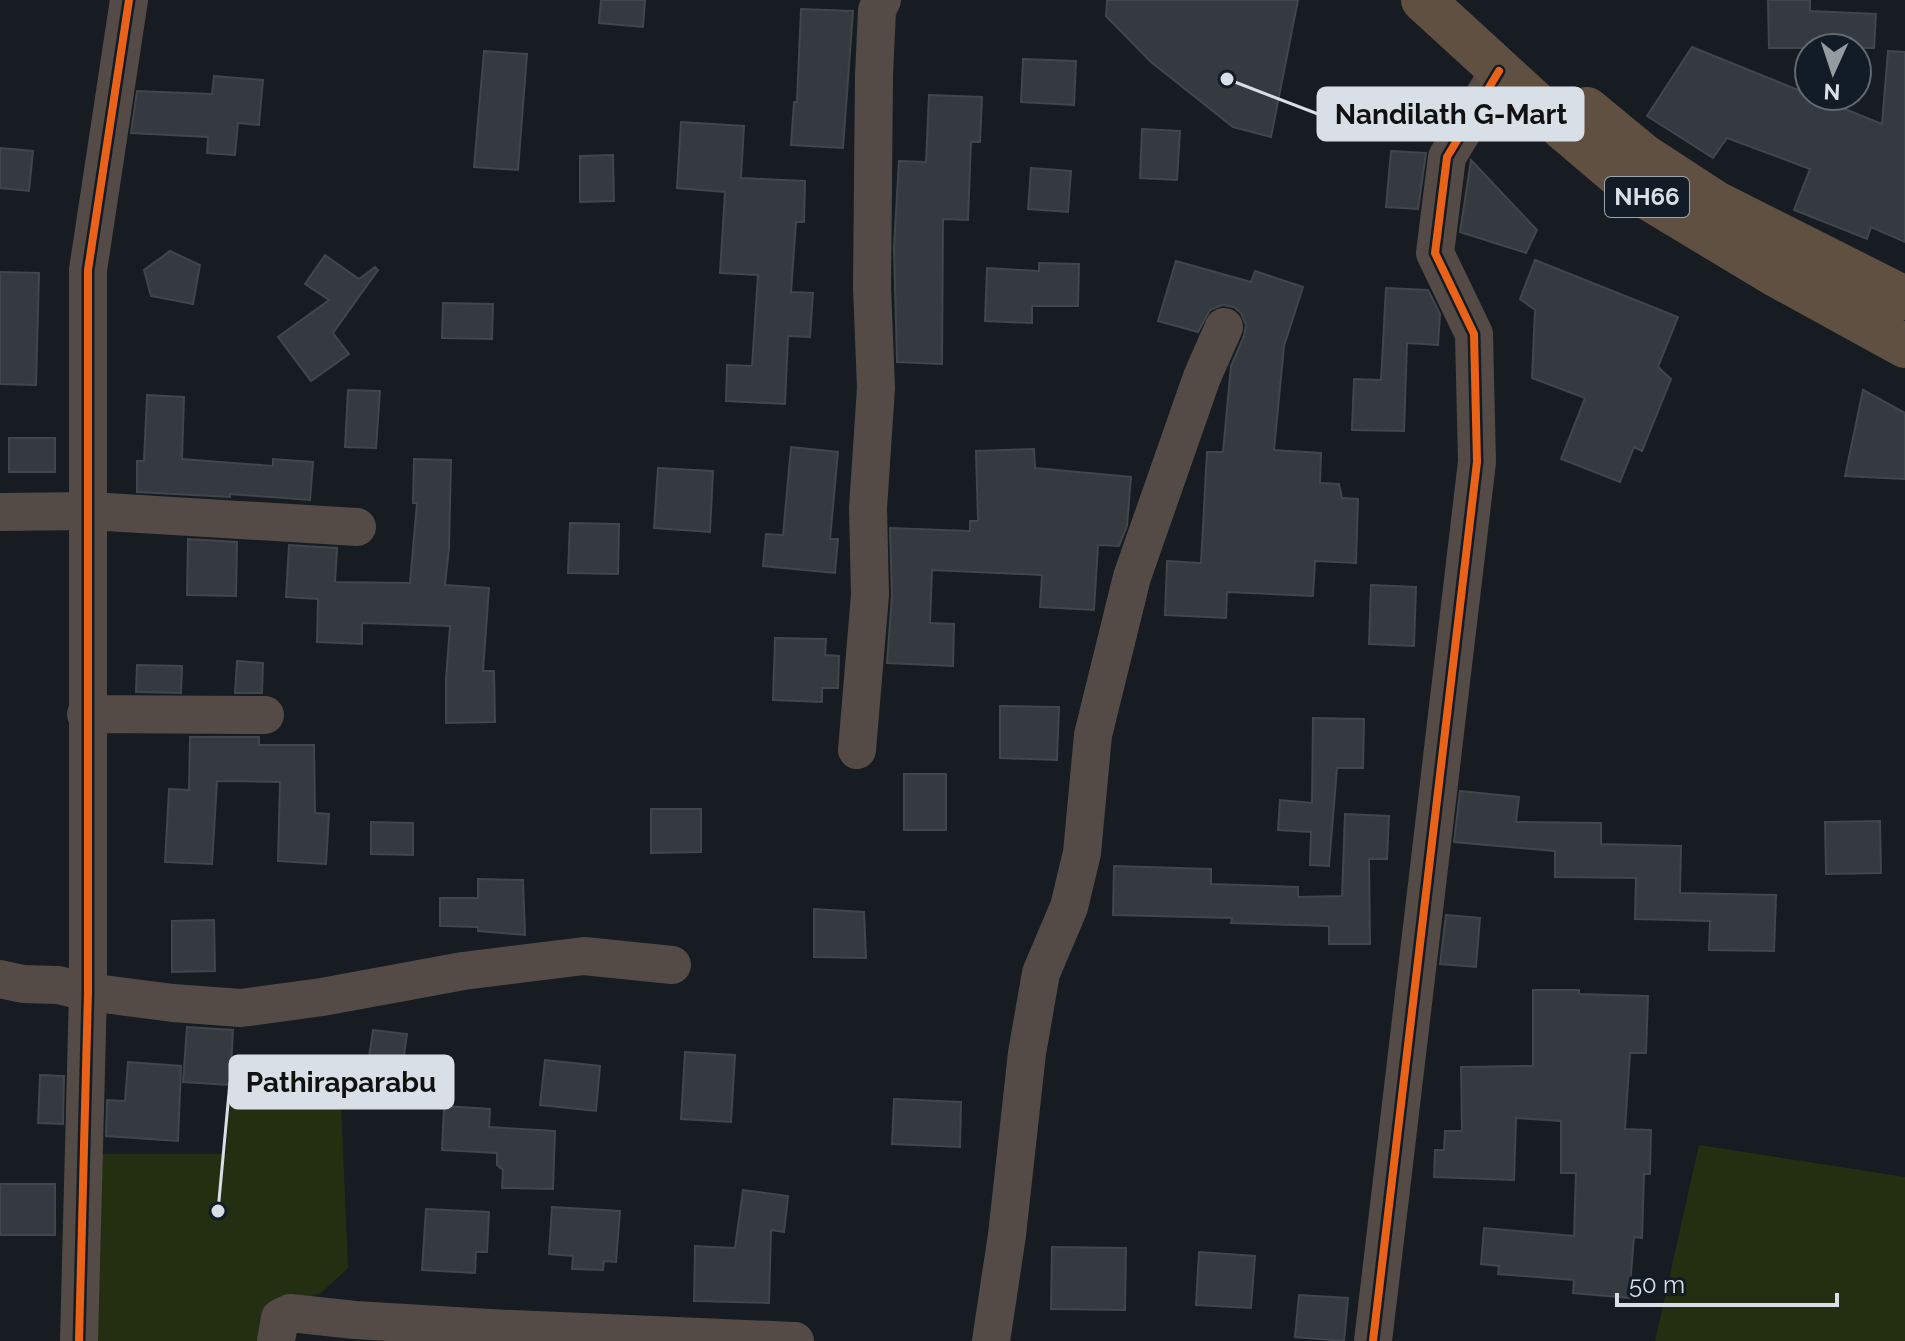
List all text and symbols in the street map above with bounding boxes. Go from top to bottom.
north arrow [1793,32,1873,112]
text: N [1823,79,1841,105]
callout: Nandilath G-Mart [1318,88,1583,140]
text: Nandilath G-Mart [1335,98,1567,131]
road number: NH66 [1605,177,1689,217]
callout: Pathiraparabu [230,1056,453,1108]
text: Pathiraparabu [246,1066,436,1099]
scale bar [1617,1257,1837,1307]
text: 50 m [1629,1270,1685,1299]

